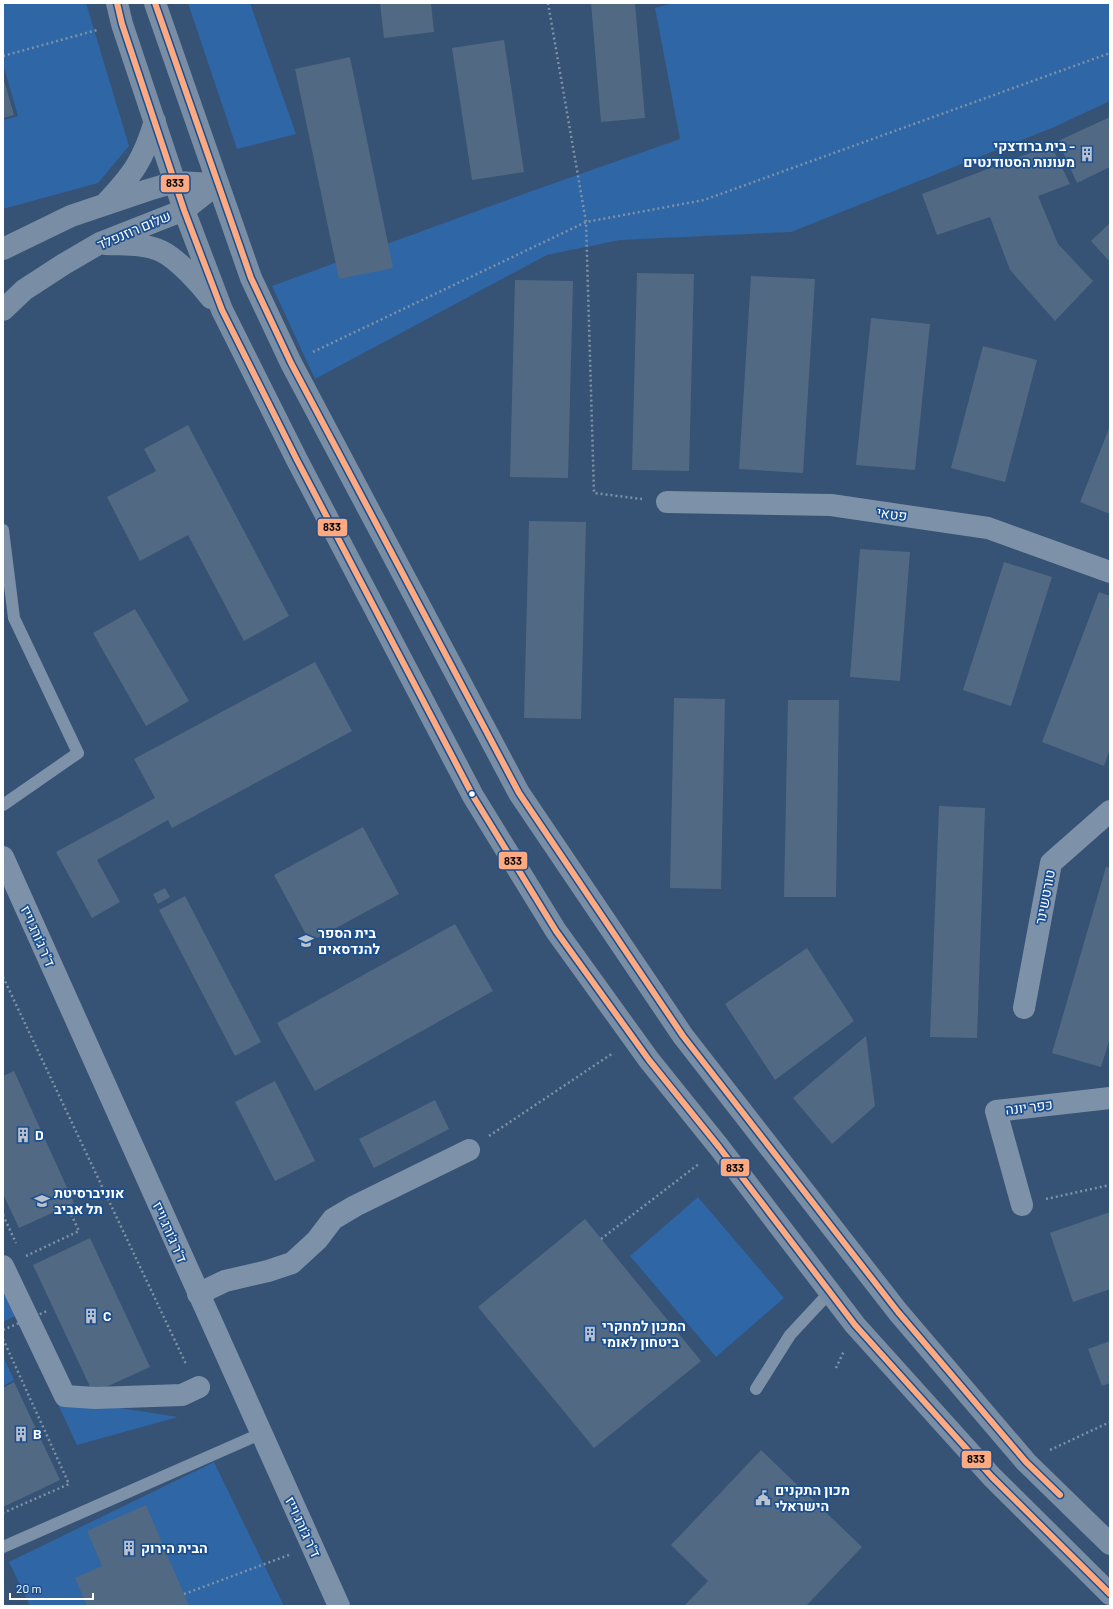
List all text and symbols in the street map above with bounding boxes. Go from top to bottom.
place label: בית ברודצקי - מעונות הסטודנטים [963,137,1075,170]
building icon: בית ברודצקי - מעונות הסטודנטים [1078,145,1096,163]
line badge: 833 [160,174,190,193]
text: 833 [166,176,184,189]
street label: שלום רוזנפלד [94,206,173,253]
street label: פטאי [876,503,908,524]
line badge: 833 [317,518,348,537]
text: 833 [323,520,341,533]
unlabelled marker [467,789,477,799]
line badge: 833 [498,851,528,870]
text: 833 [504,854,522,867]
street label: טורטשינר [1031,868,1058,926]
street label: ד"ר ג'ורג וייז [18,903,59,969]
place label: בית הספר להנדסאים [318,924,380,957]
school or university icon: בית הספר להנדסאים [297,932,315,950]
street label: כפר יונה [1004,1095,1054,1118]
building icon: D [14,1126,32,1144]
place label: D [35,1126,44,1143]
line badge: 833 [720,1158,750,1177]
text: 833 [726,1161,744,1174]
place label: אוניברסיטת תל אביב [54,1184,124,1217]
school or university icon: אוניברסיטת תל אביב [33,1192,51,1210]
street label: ד"ר ג'ורג וייז [150,1199,191,1265]
building icon: C [82,1307,100,1325]
place label: C [103,1307,112,1324]
place label: המכון למחקרי ביטחון לאומי [602,1317,686,1350]
building icon: המכון למחקרי ביטחון לאומי [581,1325,599,1343]
building icon: B [12,1425,30,1443]
place label: B [33,1425,42,1442]
line badge: 833 [961,1450,992,1469]
text: 833 [967,1452,985,1465]
place label: מכון התקנים הישראלי [775,1481,850,1514]
public building icon: מכון התקנים הישראלי [754,1489,772,1507]
street label: ד"ר ג'ורג וייז [282,1494,325,1560]
building icon: הבית הירוק [120,1539,138,1557]
place label: הבית הירוק [141,1539,208,1556]
scale bar [10,1575,93,1601]
text: 20 m [16,1581,42,1595]

